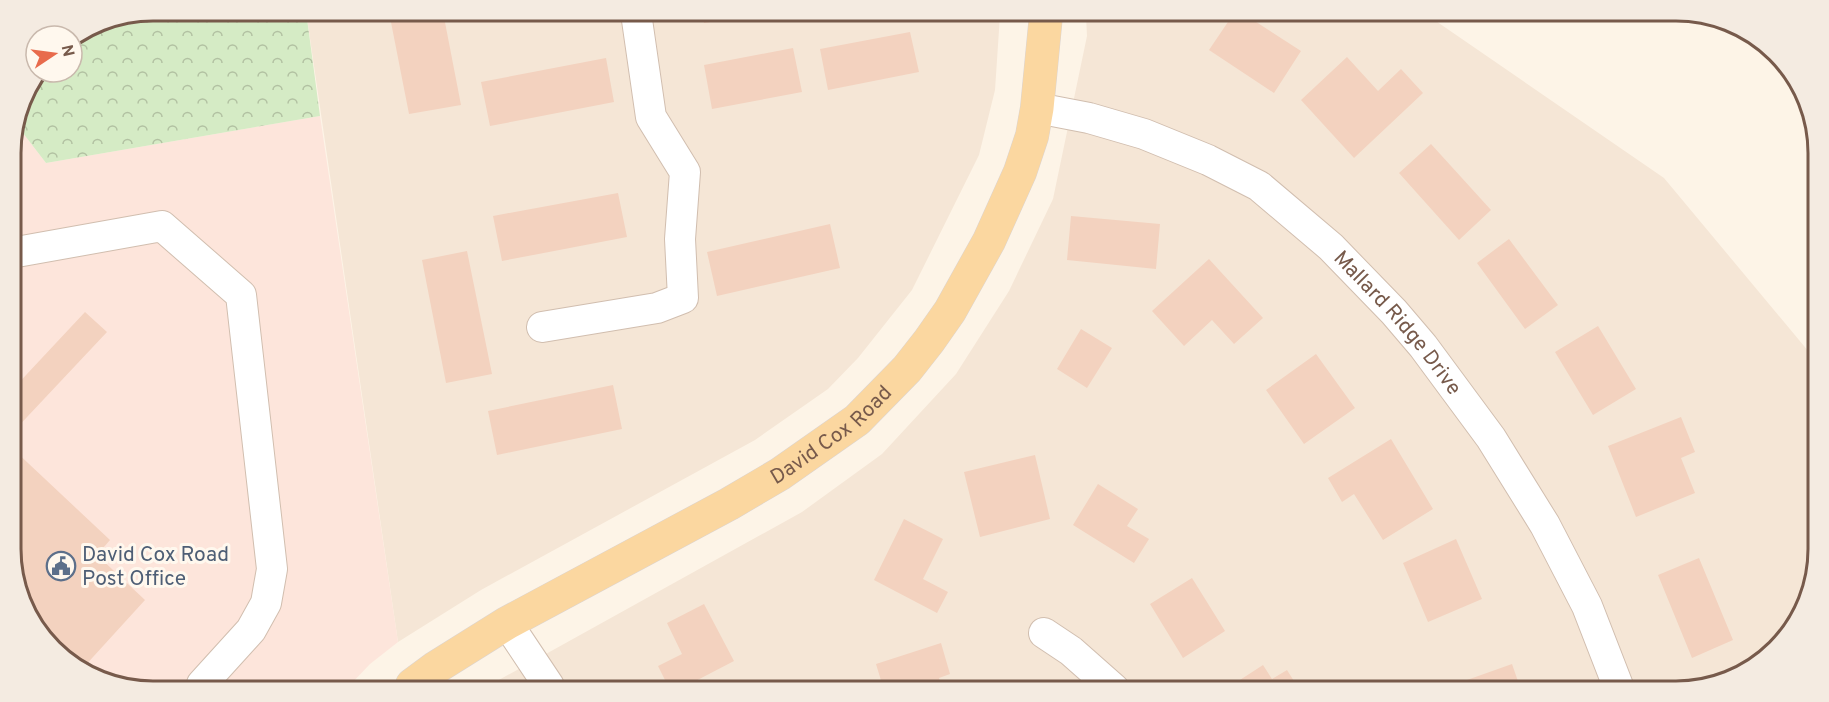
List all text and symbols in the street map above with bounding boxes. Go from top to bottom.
north arrow [24,24,84,84]
text: N [56,43,78,59]
street label: Mallard Ridge Drive [1327,246,1467,401]
street label: David Cox Road [766,380,899,492]
place label: David Cox Road Post Office [82,542,229,593]
public building icon: David Cox Road Post Office [45,550,77,582]

